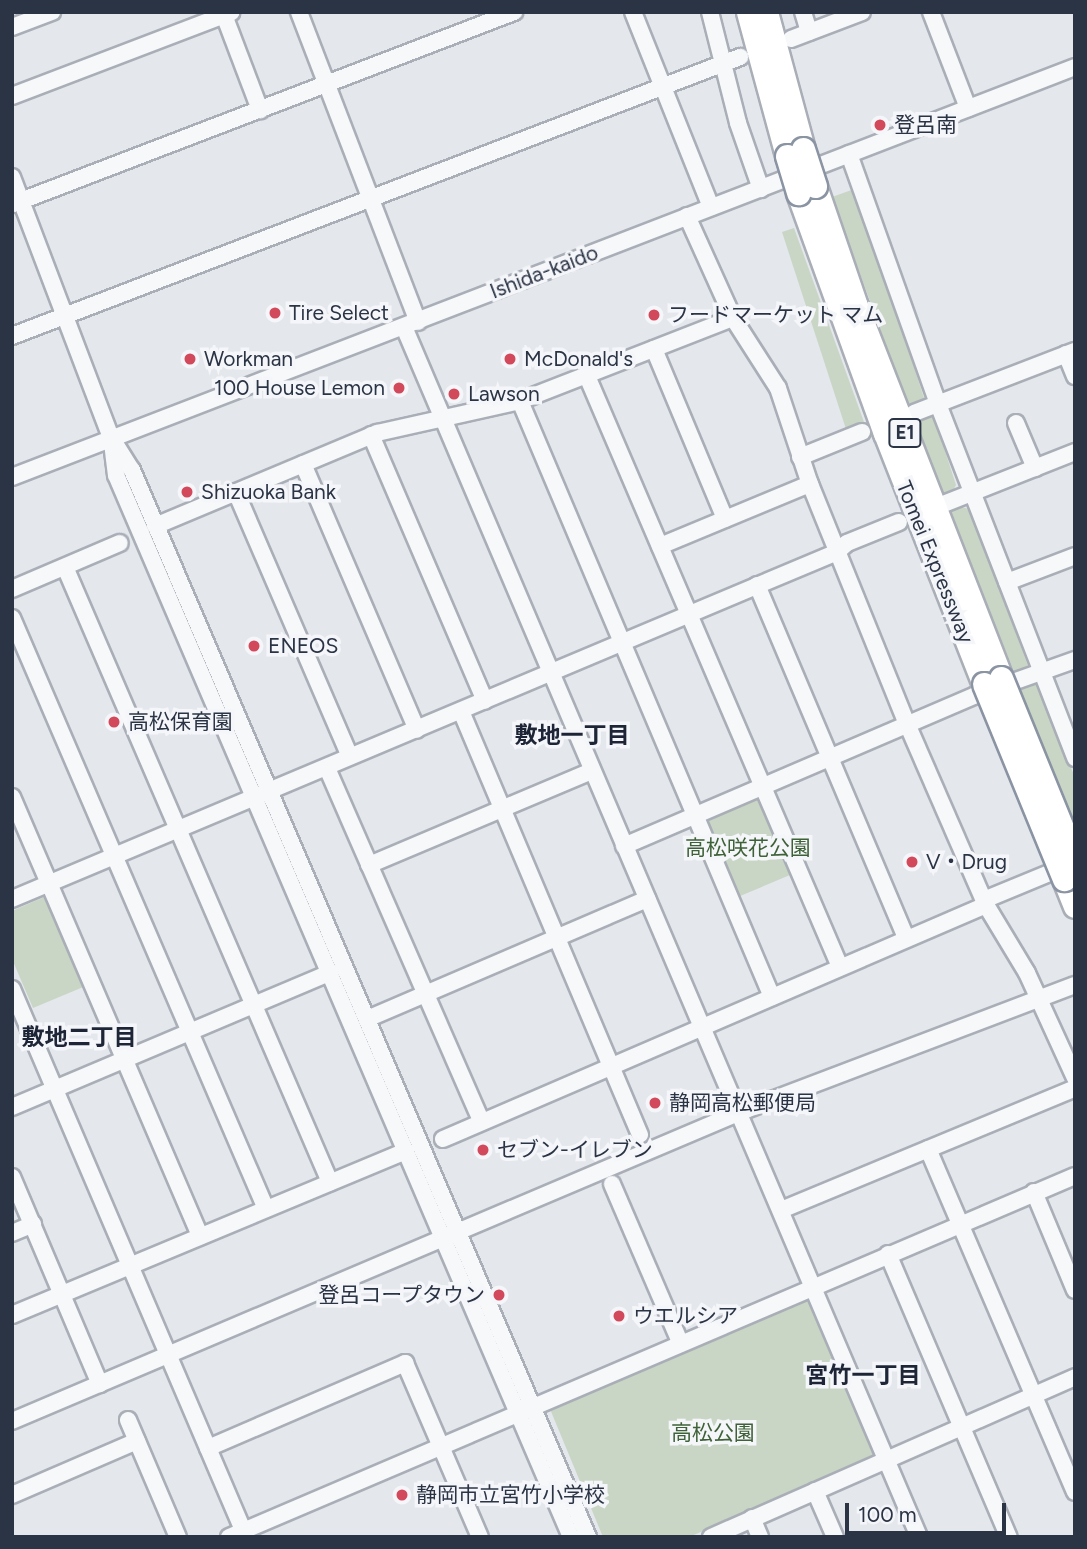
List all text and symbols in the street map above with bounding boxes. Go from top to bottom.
place label: 登呂南 [894,112,957,138]
marker: 登呂南 [872,117,888,133]
street label: Ishida-kaido [486,240,602,304]
place label: Tire Select [289,300,389,326]
place label: フードマーケット マム [668,302,883,328]
marker: Tire Select [267,305,283,321]
marker: フードマーケット マム [646,307,662,323]
place label: Workman [204,346,293,372]
place label: McDonald's [524,346,633,372]
marker: Workman [182,351,198,367]
marker: McDonald's [502,351,518,367]
place label: 100 House Lemon [214,375,385,401]
marker: 100 House Lemon [391,380,407,396]
place label: Lawson [468,381,540,407]
marker: Lawson [446,386,462,402]
road number: E1 [888,418,922,448]
street label: Tomei Expressway [891,477,979,647]
place label: Shizuoka Bank [201,479,336,505]
marker: Shizuoka Bank [179,484,195,500]
place label: ENEOS [268,633,338,659]
marker: ENEOS [246,638,262,654]
place label: 高松保育園 [128,709,233,735]
marker: 高松保育園 [106,714,122,730]
district label: 敷地一丁目 [515,721,629,749]
park label: 高松咲花公園 [685,835,811,861]
place label: V・Drug [926,849,1007,875]
marker: V・Drug [904,854,920,870]
district label: 敷地二丁目 [22,1023,136,1051]
place label: 静岡高松郵便局 [669,1090,816,1116]
marker: 静岡高松郵便局 [647,1095,663,1111]
place label: セブン-イレブン [497,1137,653,1163]
marker: セブン-イレブン [475,1142,491,1158]
place label: 登呂コープタウン [317,1282,485,1308]
marker: 登呂コープタウン [491,1287,507,1303]
place label: ウエルシア [633,1303,738,1329]
marker: ウエルシア [611,1308,627,1324]
district label: 宮竹一丁目 [806,1361,920,1389]
park label: 高松公園 [671,1420,755,1446]
place label: 静岡市立宮竹小学校 [416,1482,605,1508]
marker: 静岡市立宮竹小学校 [394,1487,410,1503]
scale bar [849,1490,1010,1534]
text: 100 m [858,1502,917,1527]

